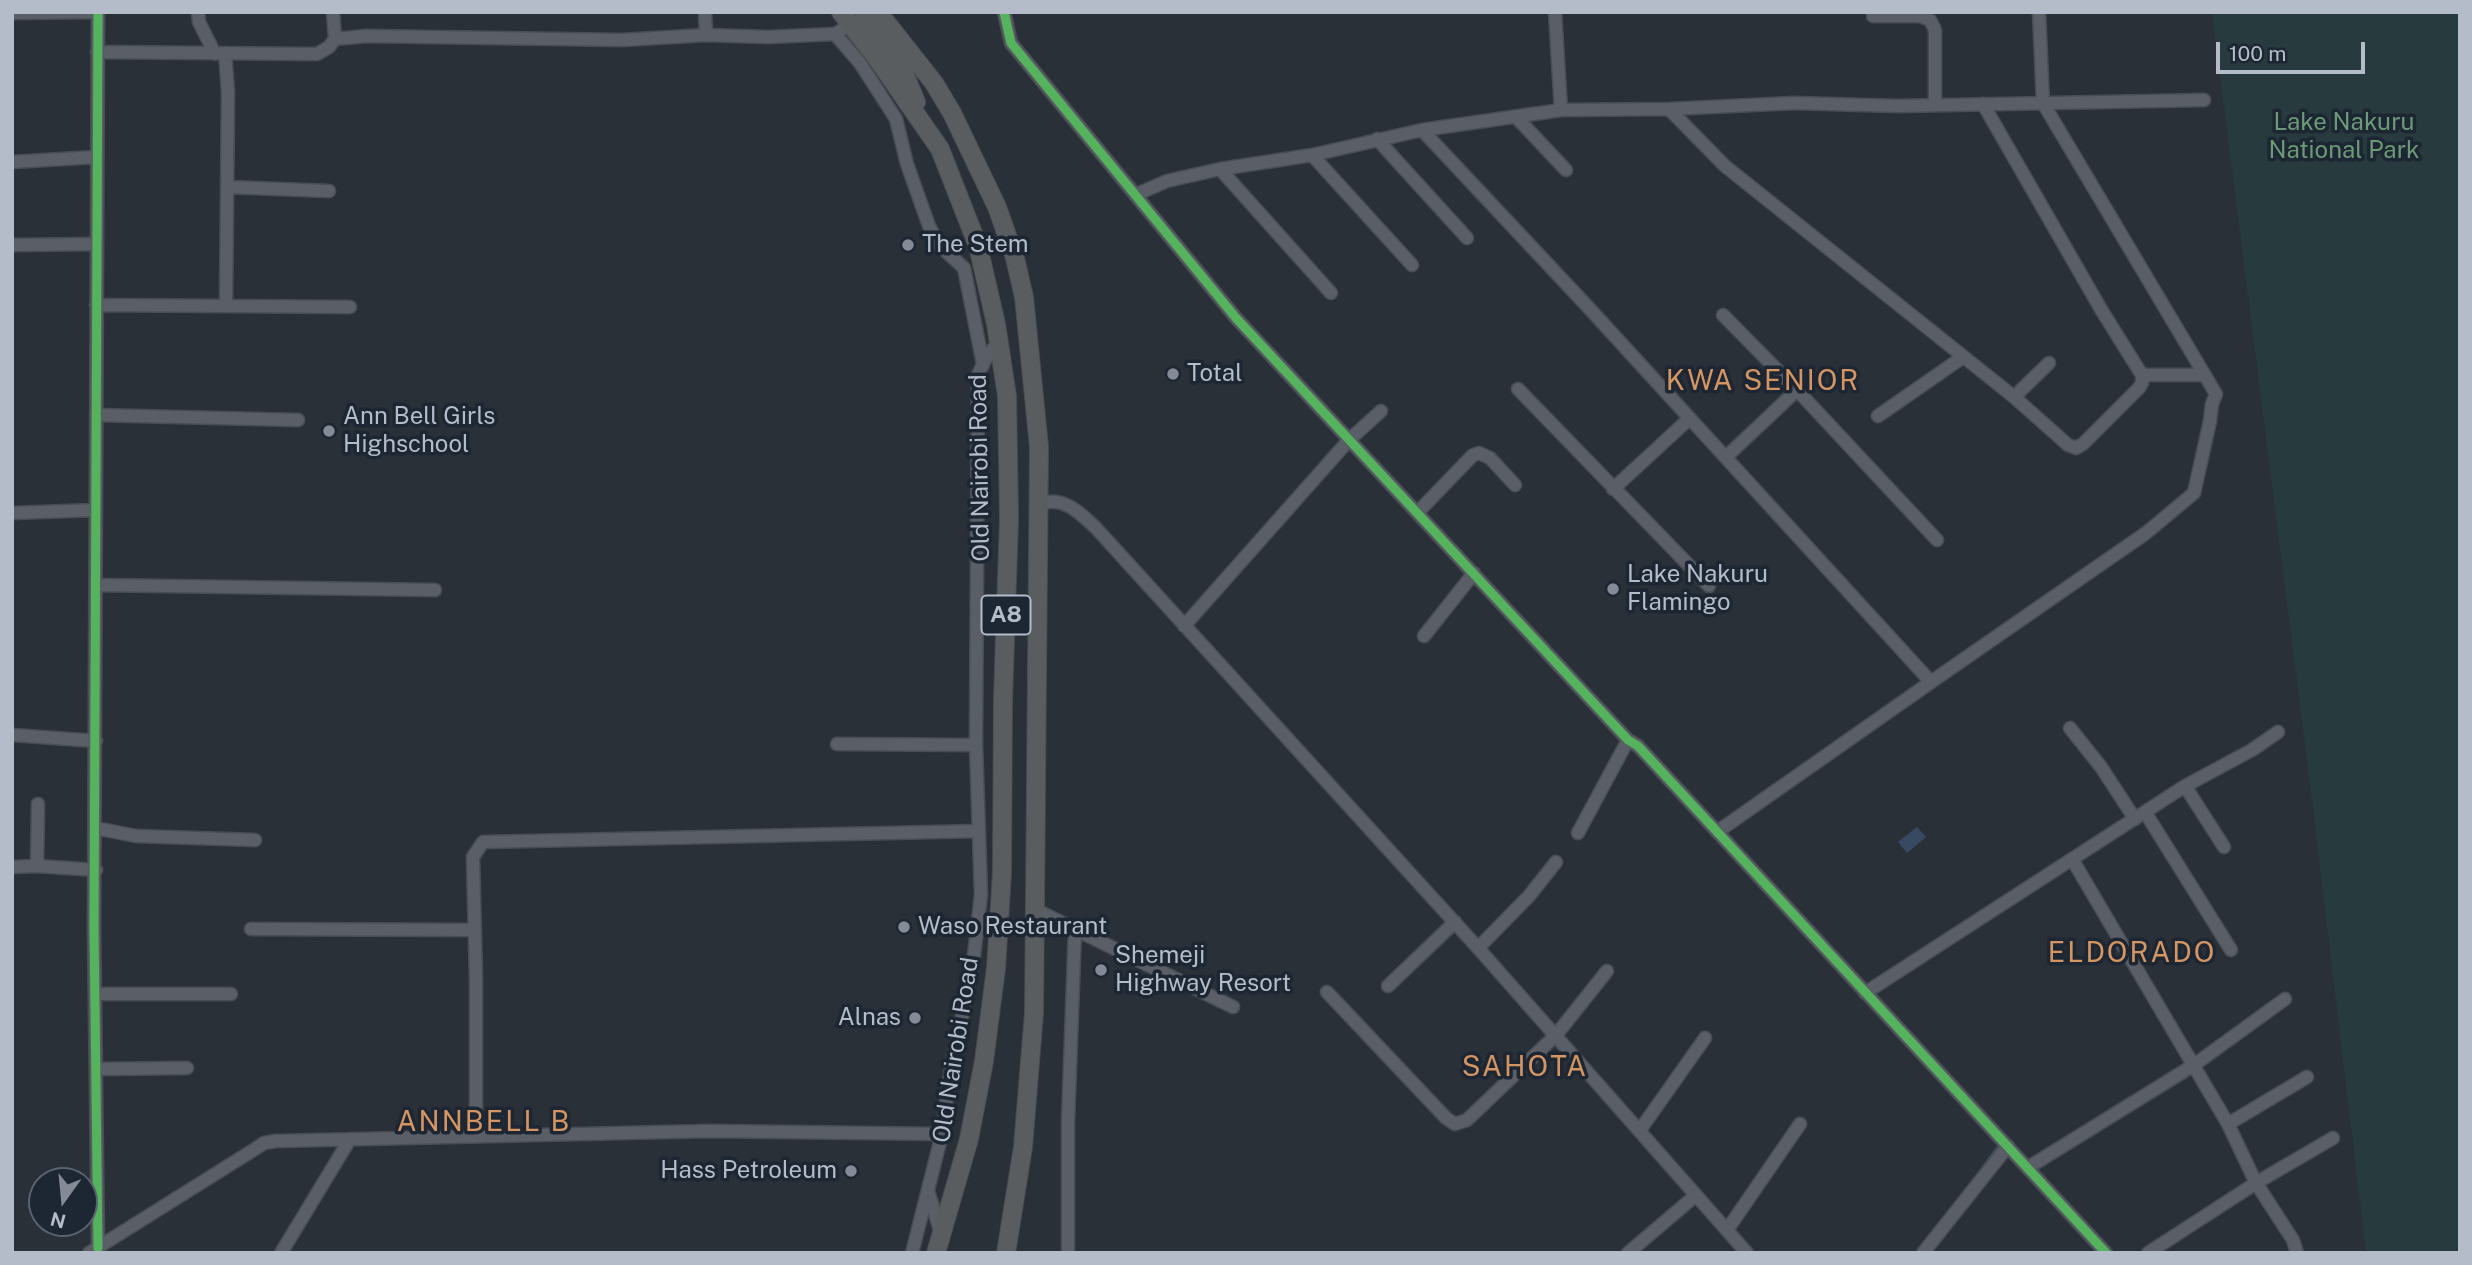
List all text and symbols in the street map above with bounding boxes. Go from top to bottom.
scale bar [2220,28,2369,72]
text: 100 m [2229,41,2286,66]
park label: Lake Nakuru National Park [2269,109,2419,165]
place label: The Stem [922,231,1028,259]
marker: The Stem [900,237,916,253]
place label: Total [1187,360,1242,388]
district label: KWA SENIOR [1667,364,1859,398]
marker: Total [1165,366,1181,382]
street label: Old Nairobi Road [964,374,996,562]
place label: Ann Bell Girls Highschool [343,403,495,459]
marker: Ann Bell Girls Highschool [321,423,337,439]
place label: Lake Nakuru Flamingo [1627,561,1768,617]
marker: Lake Nakuru Flamingo [1605,581,1621,597]
road number: A8 [982,596,1030,635]
place label: Waso Restaurant [918,913,1107,941]
marker: Waso Restaurant [896,919,912,935]
district label: ELDORADO [2049,936,2215,970]
place label: Shemeji Highway Resort [1115,942,1291,998]
street label: Old Nairobi Road [927,955,985,1145]
marker: Shemeji Highway Resort [1093,962,1109,978]
place label: Alnas [838,1004,901,1032]
marker: Alnas [907,1010,923,1026]
district label: SAHOTA [1463,1050,1587,1084]
district label: ANNBELL B [398,1105,570,1139]
place label: Hass Petroleum [660,1157,837,1185]
marker: Hass Petroleum [843,1163,859,1179]
north arrow [28,1167,98,1237]
text: N [48,1208,68,1233]

